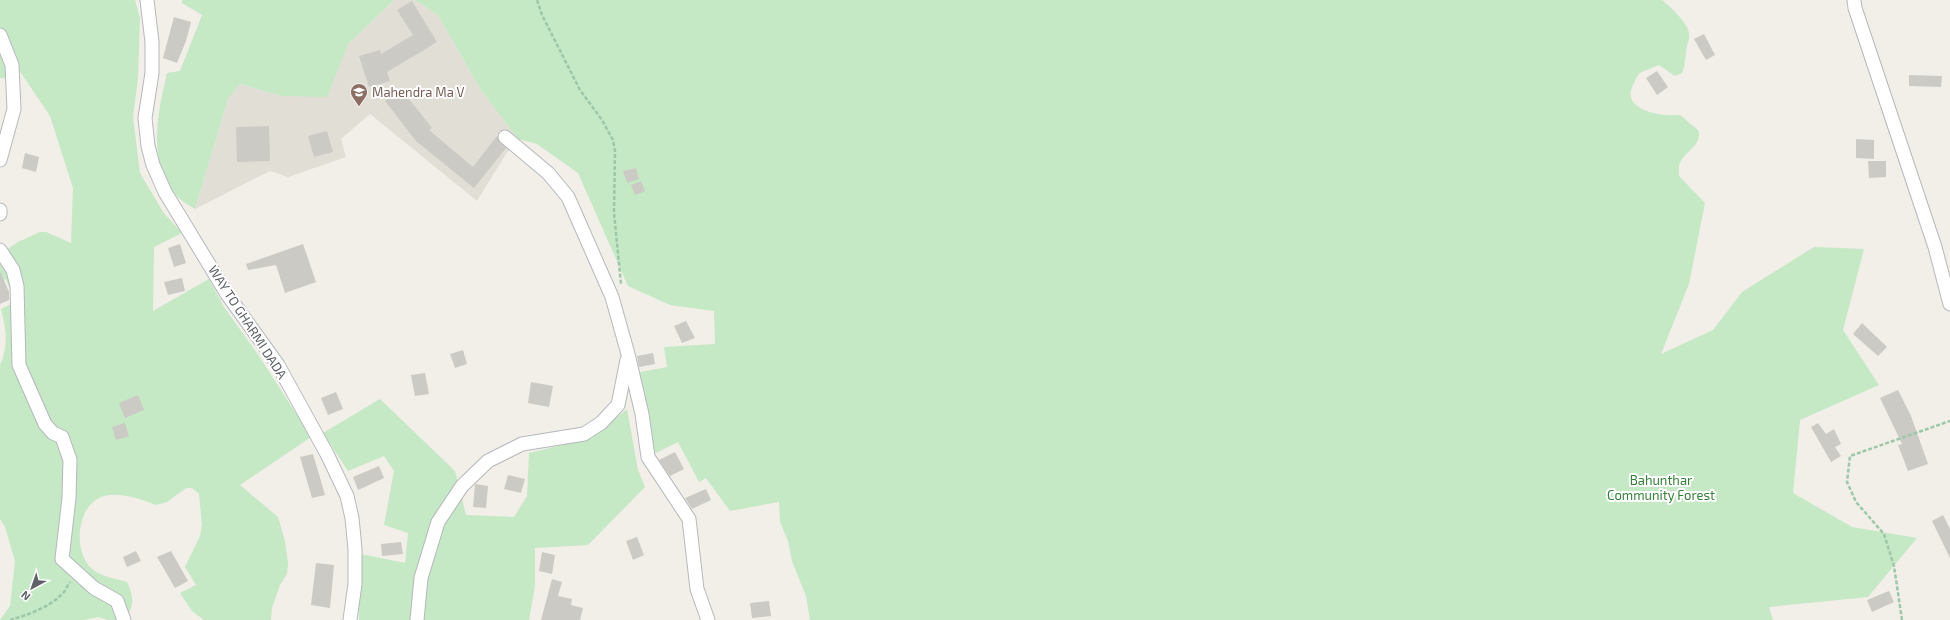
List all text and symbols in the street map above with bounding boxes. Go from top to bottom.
school or university icon: Mahendra Ma V [349,82,369,107]
place label: Mahendra Ma V [372,84,464,100]
street label: WAY TO GHARMI DADA [205,262,291,382]
park label: Bahunthar Community Forest [1607,472,1715,503]
north arrow [12,568,52,608]
text: N [18,588,32,604]

